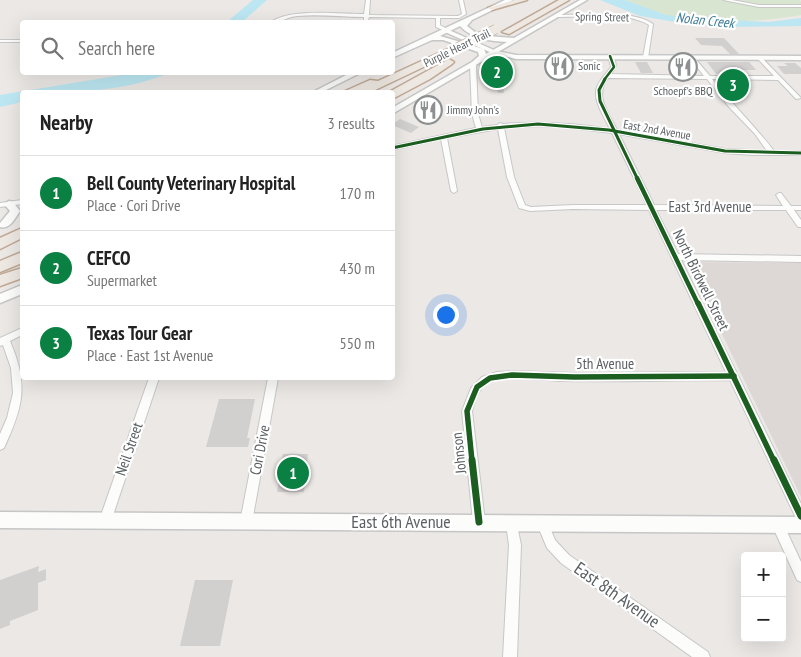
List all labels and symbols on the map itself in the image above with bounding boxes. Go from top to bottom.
water label: Nolan Creek [675,8,737,32]
street label: Spring Street [575,9,630,24]
street label: Purple Heart Trail [421,25,493,70]
restaurant icon: Sonic [544,51,574,81]
restaurant icon: Schoepf's BBQ [668,52,698,82]
pin: 2 [481,53,513,91]
place label: Sonic [578,58,601,73]
pin: 3 [717,66,749,104]
place label: Schoepf's BBQ [653,83,713,98]
restaurant icon: Jimmy John's [413,95,443,125]
place label: Jimmy John's [446,102,499,117]
street label: East 2nd Avenue [622,116,692,143]
street label: East 3rd Avenue [669,197,751,216]
street label: North Birdwell Street [669,226,734,333]
your location [433,302,459,328]
street label: 5th Avenue [576,354,634,373]
street label: Neil Street [111,420,147,478]
street label: Cori Drive [245,423,274,477]
street label: Johnson [447,431,470,476]
pin: 1 [277,454,309,492]
street label: East 6th Avenue [351,510,451,533]
street label: East 8th Avenue [570,557,665,633]

